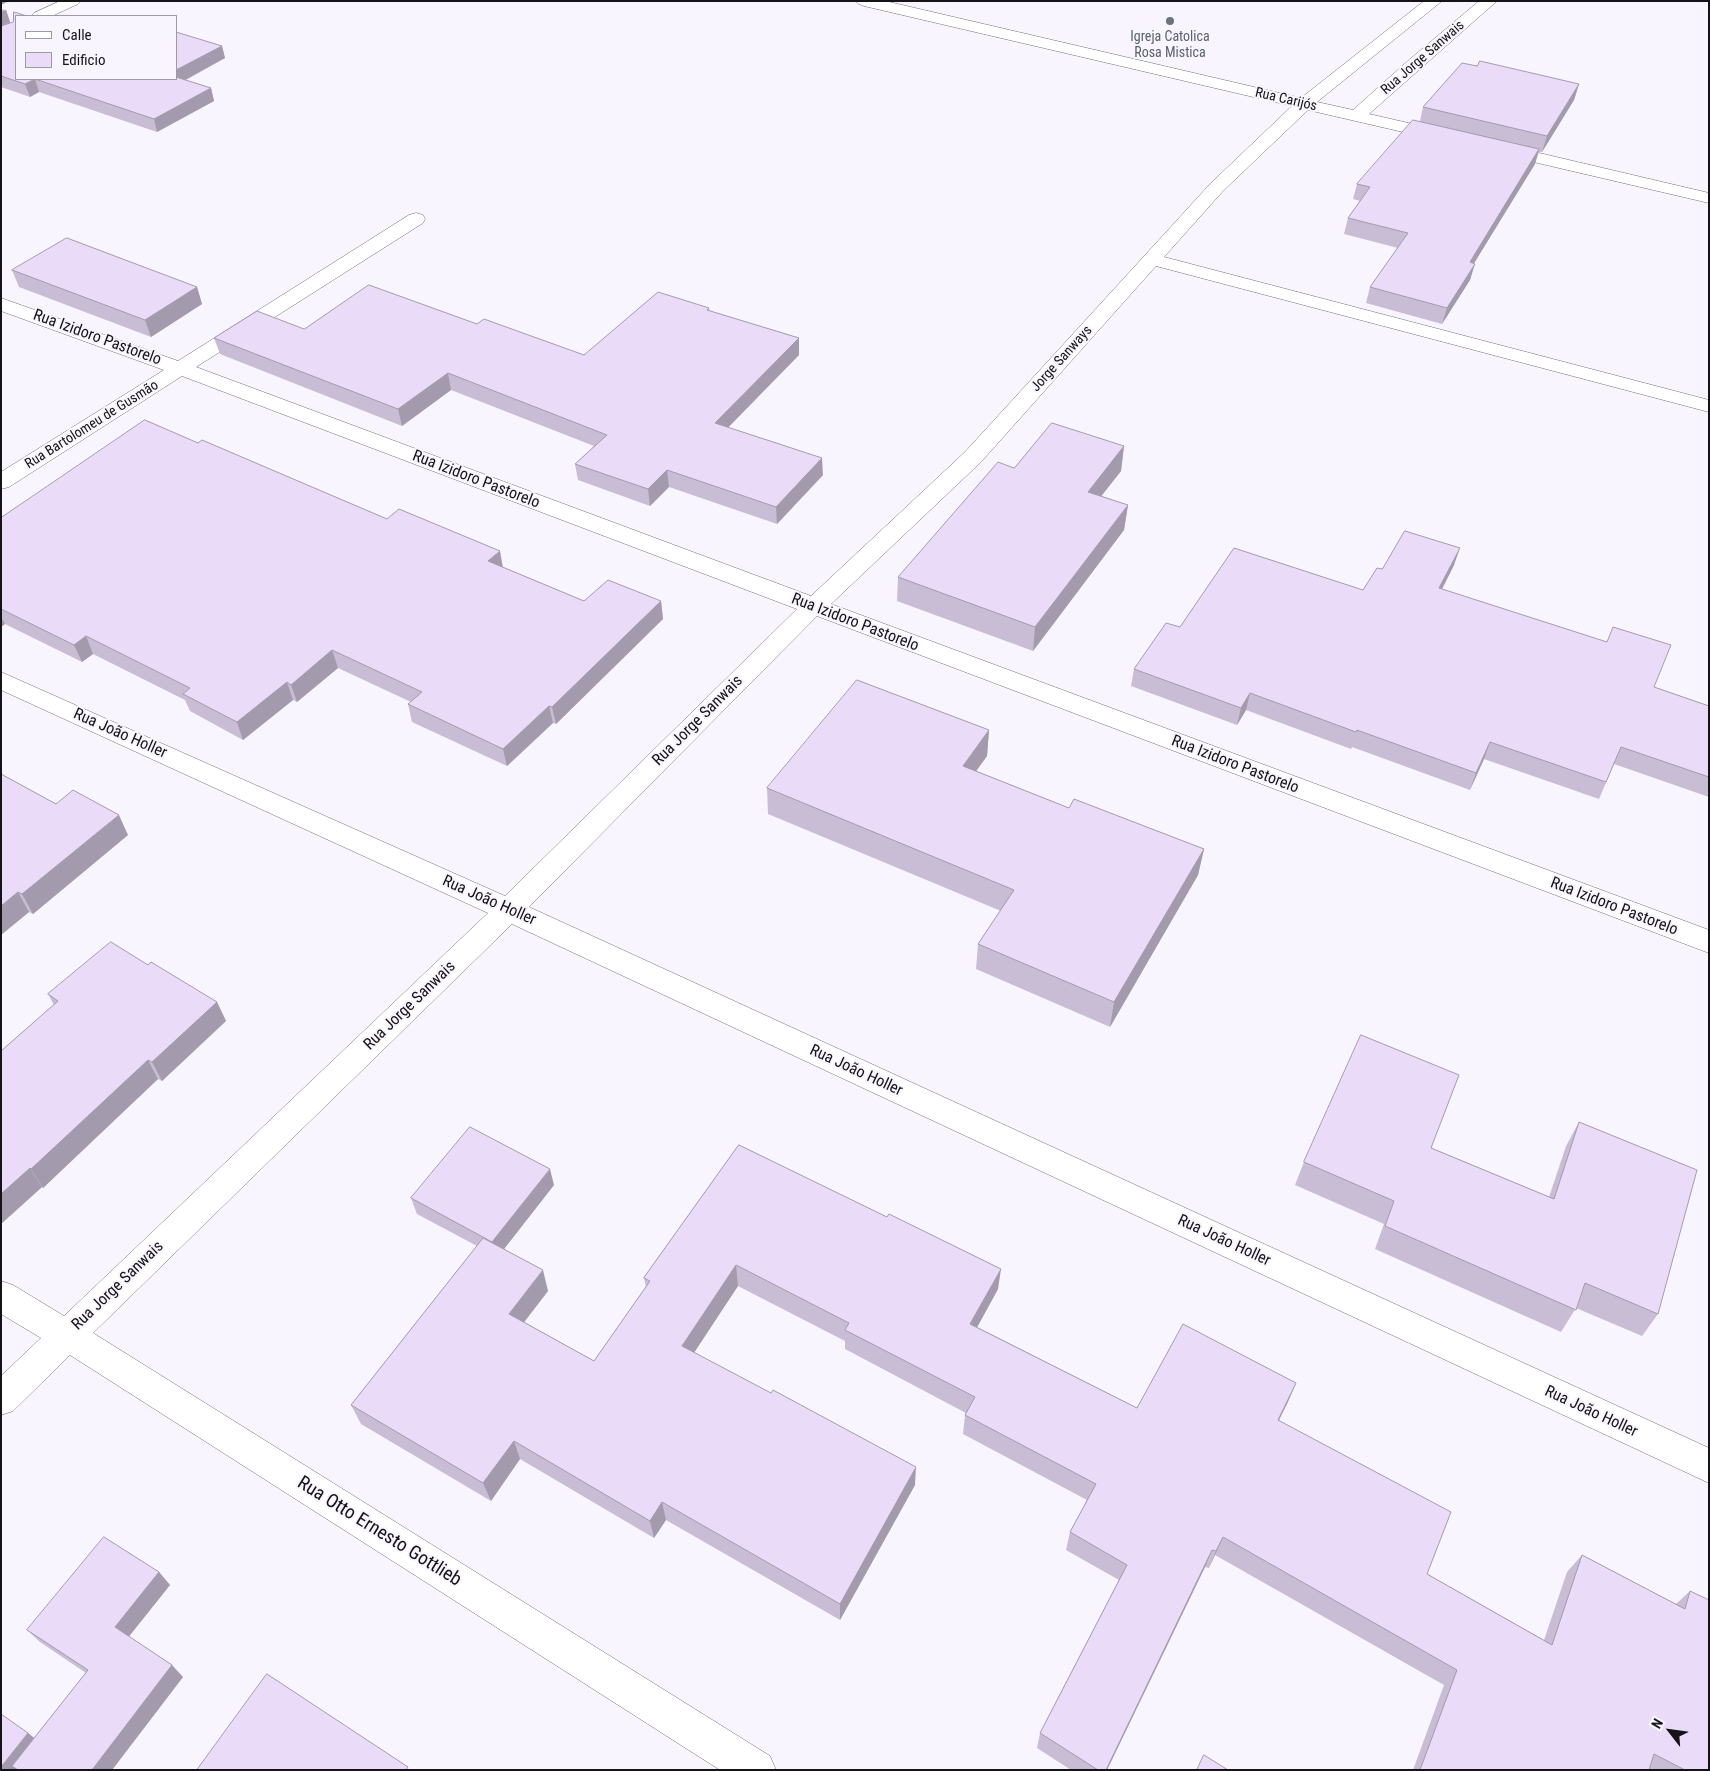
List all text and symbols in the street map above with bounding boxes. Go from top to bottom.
legend [15,15,178,80]
marker: Igreja Catolica Rosa Mistica [1164,15,1176,27]
street label: Rua Jorge Sanwais [1378,17,1468,99]
text: Calle [62,26,92,44]
place label: Igreja Catolica Rosa Mistica [1130,29,1210,62]
text: Edificio [62,51,105,69]
street label: Rua Carijós [1254,85,1318,115]
street label: Rua Izidoro Pastorelo [30,306,164,370]
street label: Jorge Sanways [1028,322,1096,396]
street label: Rua Bartolomeu de Gusmão [22,377,162,473]
street label: Rua Izidoro Pastorelo [410,447,542,513]
street label: Rua Izidoro Pastorelo [789,590,921,656]
street label: Rua Jorge Sanwais [649,672,747,770]
street label: Rua João Holler [70,705,170,763]
street label: Rua Izidoro Pastorelo [1169,732,1301,798]
street label: Rua João Holler [439,872,539,930]
street label: Rua Izidoro Pastorelo [1548,874,1680,940]
street label: Rua Jorge Sanwais [360,957,460,1055]
street label: Rua João Holler [806,1041,906,1101]
street label: Rua João Holler [1174,1211,1274,1271]
street label: Rua Jorge Sanwais [68,1237,168,1335]
street label: Rua João Holler [1541,1382,1641,1442]
street label: Rua Otto Ernesto Gottlieb [293,1472,465,1592]
north arrow [1645,1706,1695,1756]
text: N [1648,1716,1666,1731]

